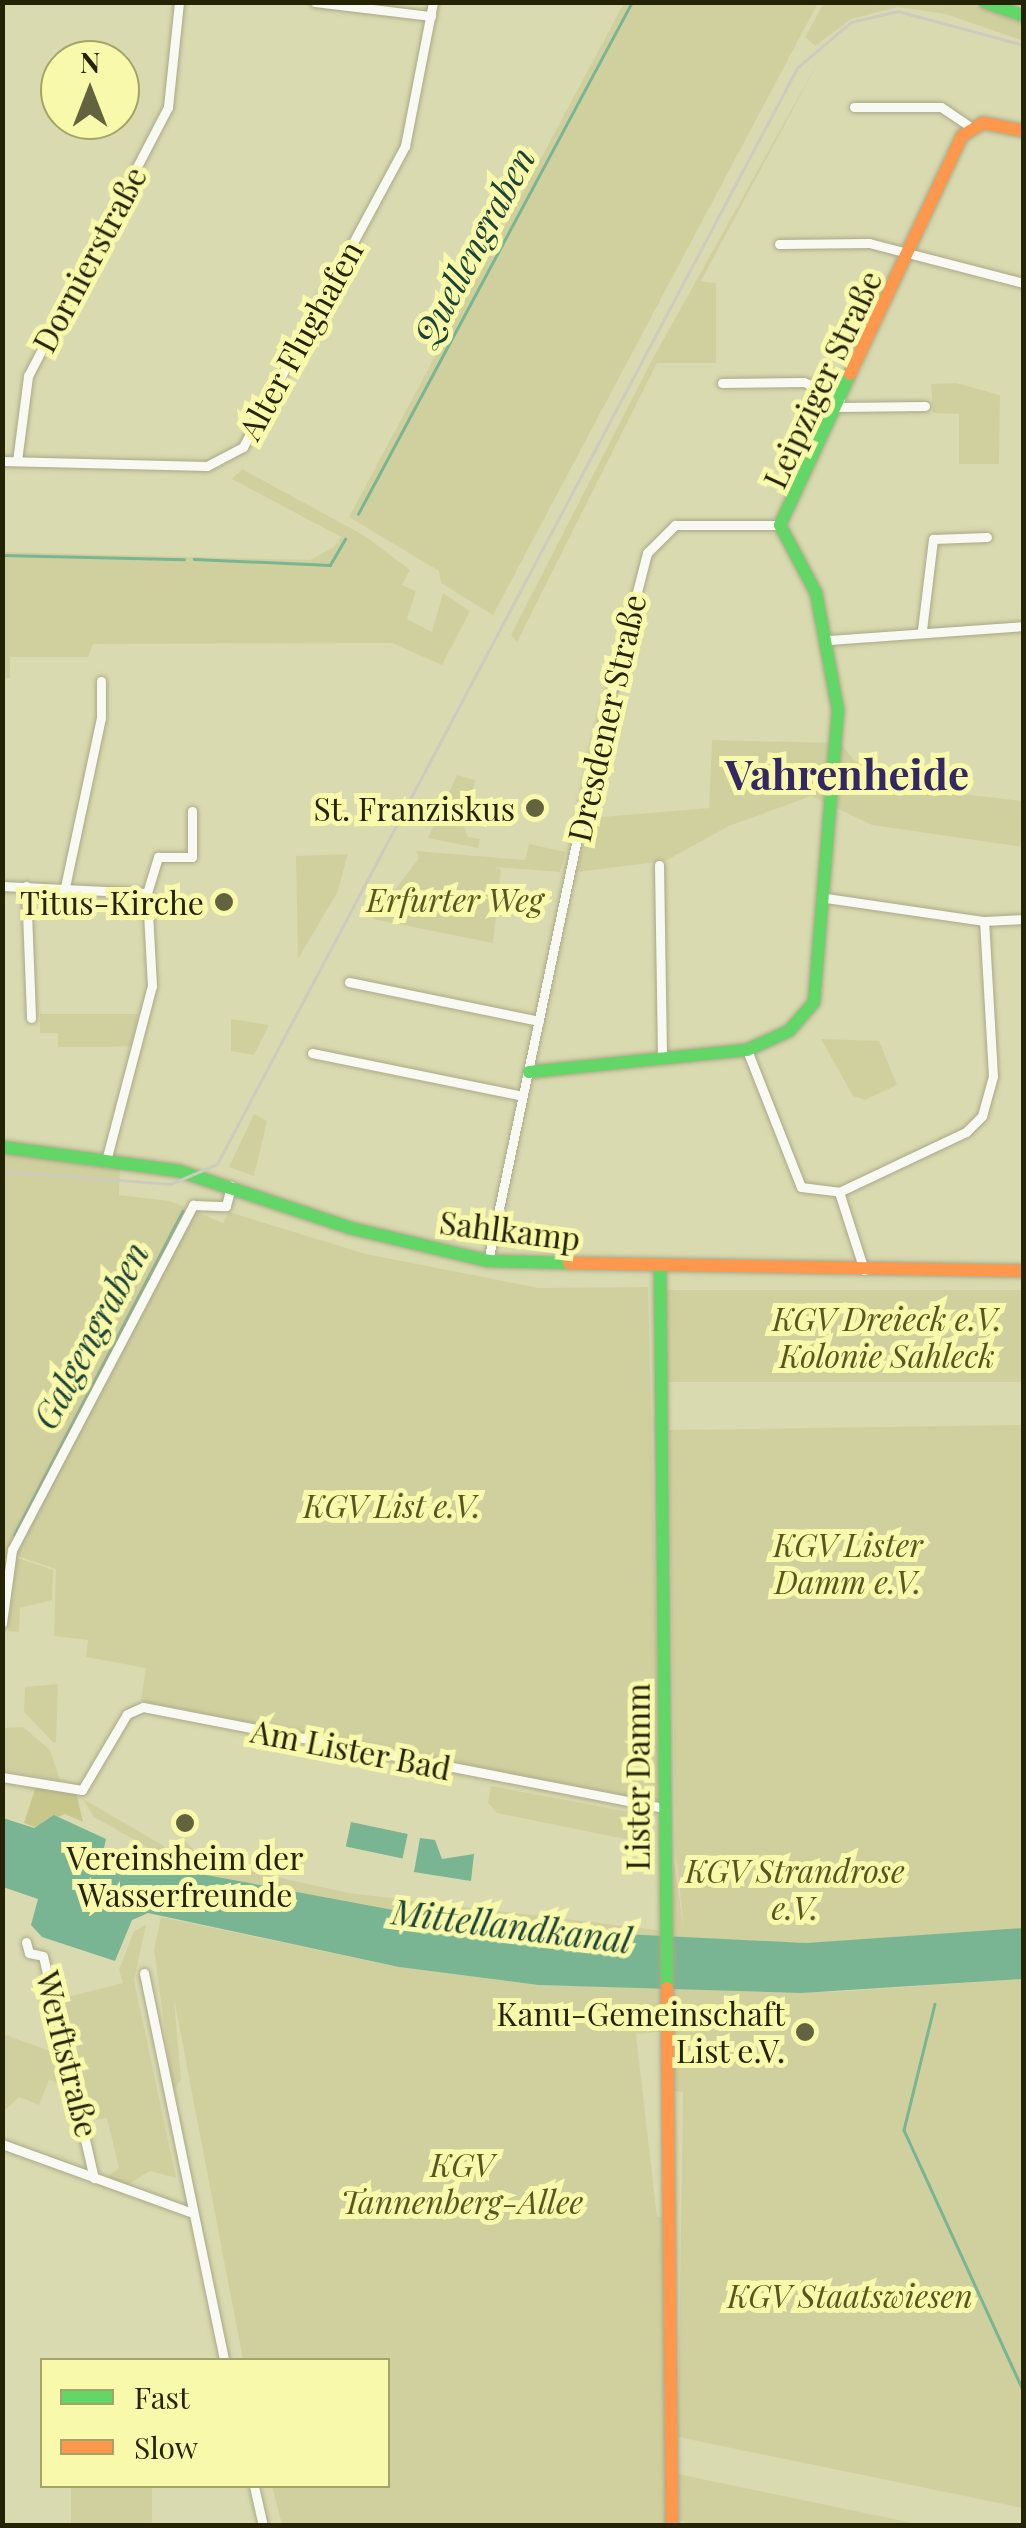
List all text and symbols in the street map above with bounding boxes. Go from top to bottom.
north arrow [40,40,140,140]
text: N [80,43,100,80]
water label: Quellengraben [403,140,543,352]
street label: Dornierstraße [24,160,154,358]
street label: Alter Flughafen [229,234,371,446]
street label: Leipziger Straße [755,264,889,494]
street label: Dresdener Straße [559,590,653,846]
district label: Vahrenheide [725,748,969,798]
place label: St. Franziskus [313,789,515,827]
marker: St. Franziskus [524,797,546,819]
park label: Erfurter Weg [367,880,543,918]
place label: Titus-Kirche [20,883,204,921]
marker: Titus-Kirche [213,891,235,913]
street label: Sahlkamp [437,1202,583,1258]
water label: Galgengraben [23,1235,157,1435]
park label: KGV Dreieck e.V. Kolonie Sahleck [772,1300,1002,1375]
park label: KGV List e.V. [303,1486,481,1524]
park label: KGV Lister Damm e.V. [773,1526,923,1601]
street label: Lister Damm [618,1683,656,1871]
street label: Am Lister Bad [248,1711,454,1787]
marker: Vereinsheim der Wasserfreunde [174,1812,196,1834]
place label: Vereinsheim der Wasserfreunde [67,1839,303,1914]
park label: KGV Strandrose e.V. [685,1852,905,1927]
water label: Mittellandkanal [390,1889,634,1961]
street label: Werftstraße [29,1967,107,2141]
place label: Kanu-Gemeinschaft List e.V. [497,1995,785,2070]
marker: Kanu-Gemeinschaft List e.V. [794,2021,816,2043]
park label: KGV Tannenberg-Allee [341,2146,583,2221]
park label: KGV Staatswiesen [727,2276,973,2314]
legend [40,2358,390,2488]
text: Fast [134,2377,190,2417]
text: Slow [134,2427,198,2467]

